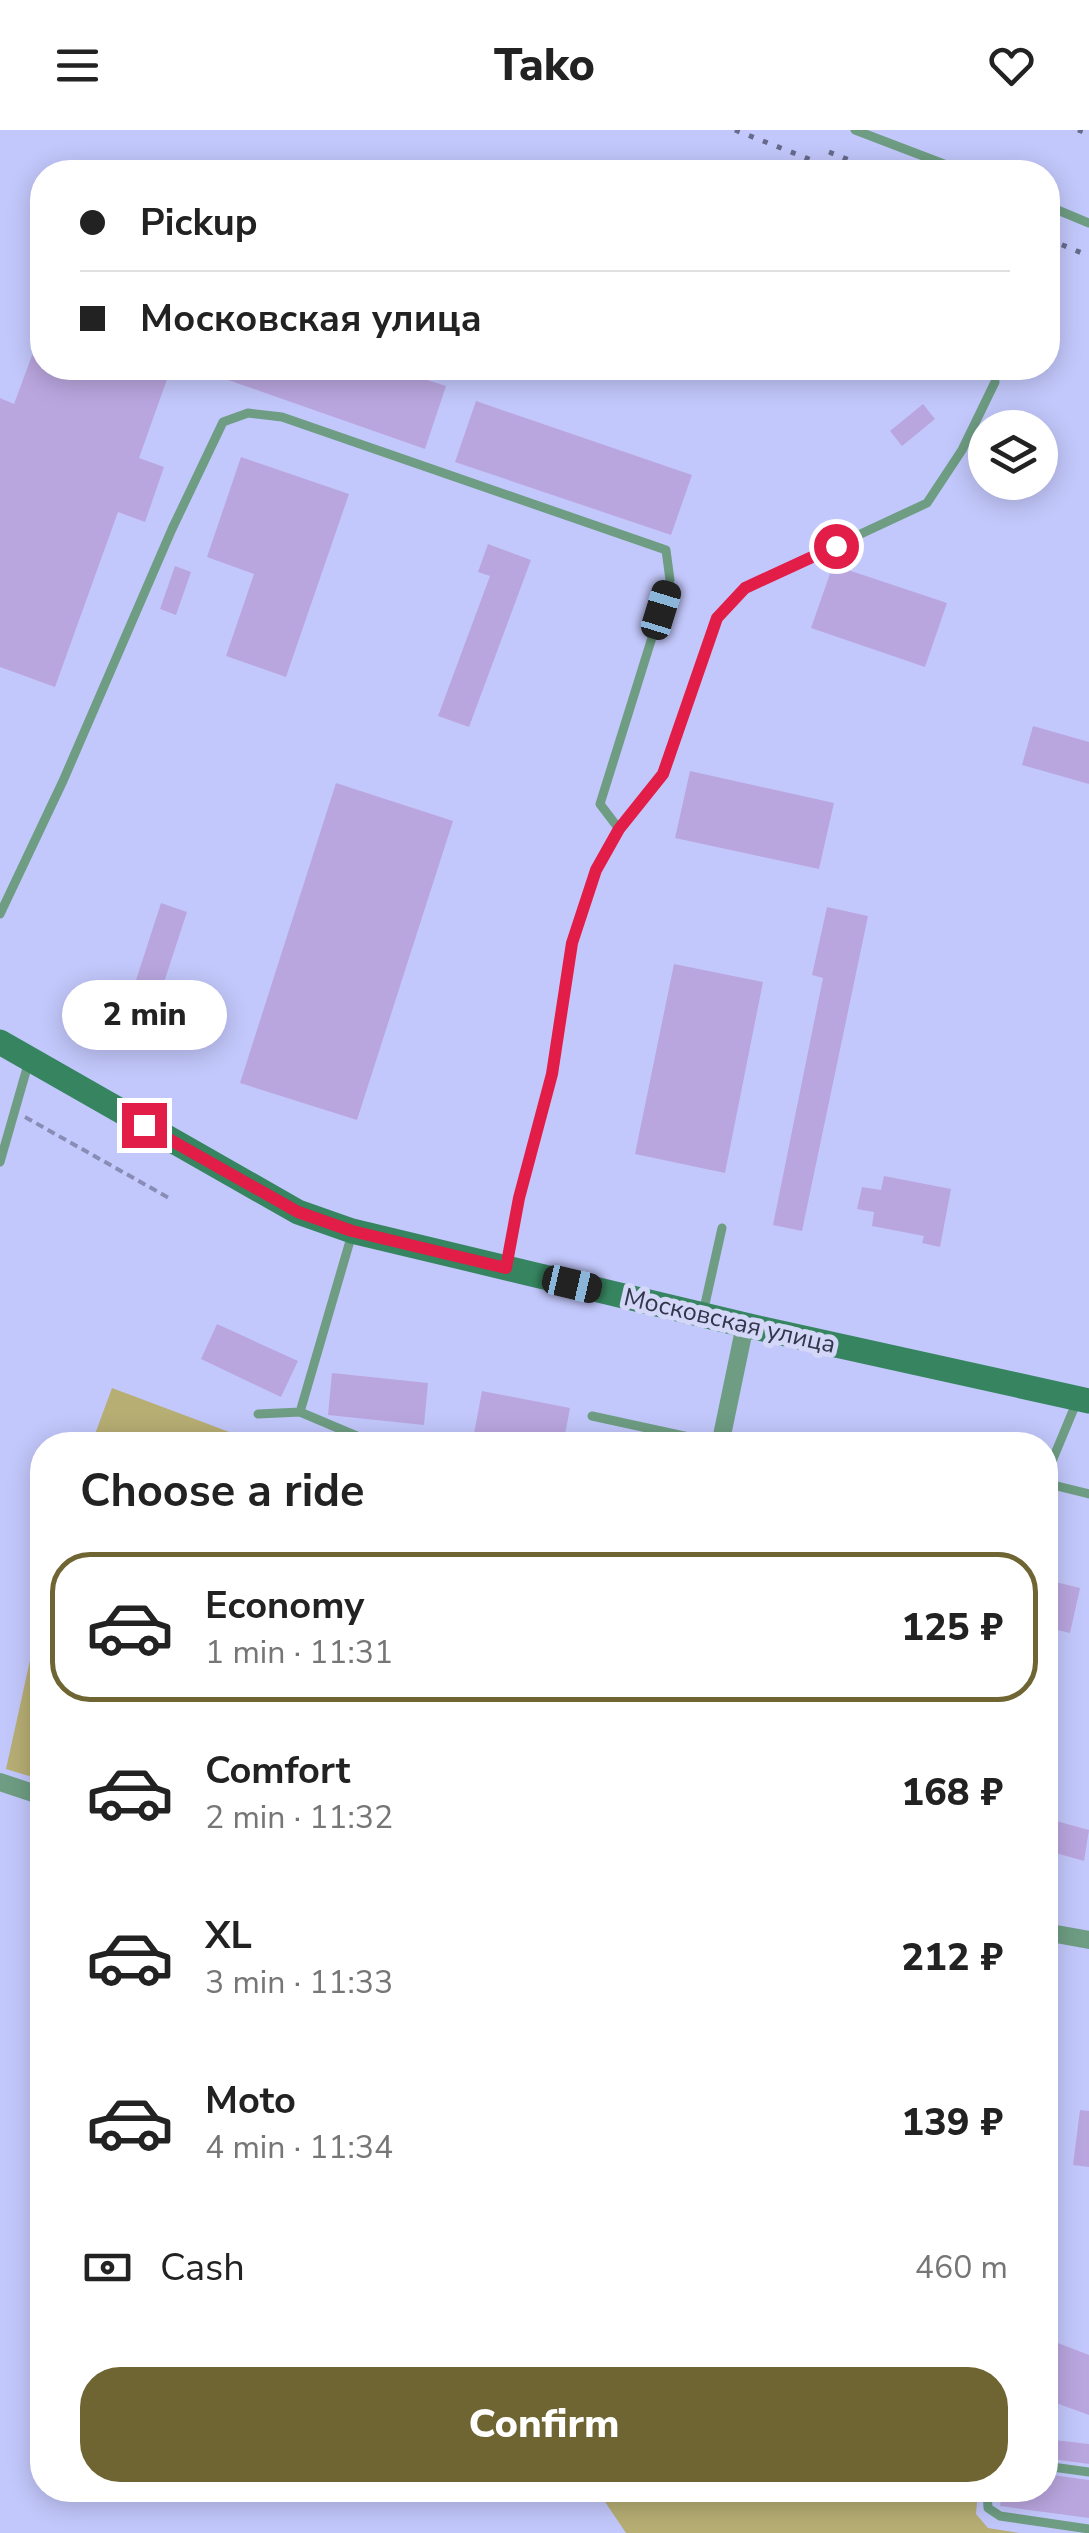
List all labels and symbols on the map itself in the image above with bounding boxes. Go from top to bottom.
route start [814,524,859,569]
car [638,577,684,643]
callout: 2 min [62,980,226,1050]
route end [122,1103,167,1148]
car [539,1263,605,1305]
street label: Московская улица [621,1280,839,1362]

